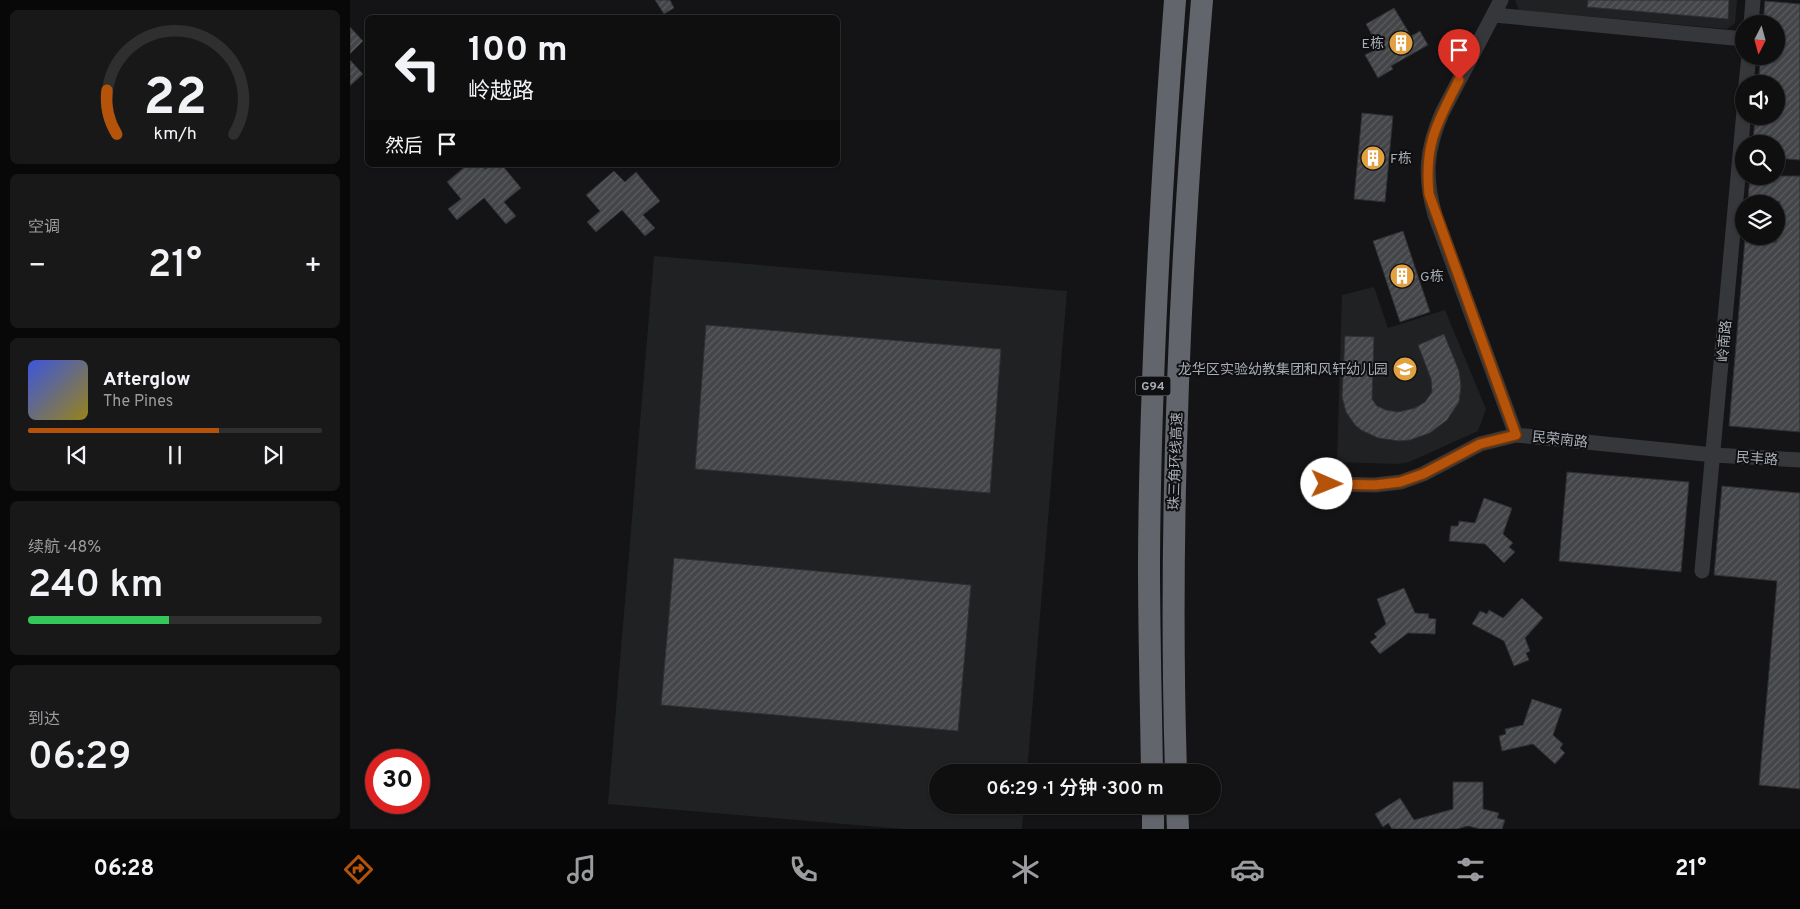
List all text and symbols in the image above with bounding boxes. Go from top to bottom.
north arrow [1735,15,1785,65]
map controls [1735,15,1785,245]
text: 100 m [468,29,568,73]
pin [1438,29,1480,80]
building icon: E栋 [1388,30,1414,56]
icon: left [385,35,450,100]
place label: E栋 [1362,35,1384,53]
icon: arrive [1445,36,1473,64]
text: 22 [143,67,207,133]
button: sound [1735,75,1785,125]
text: 岭越路 [468,79,534,106]
text: km/h [153,123,197,146]
icon: arrive [433,130,461,158]
text: 然后 [385,135,423,159]
button: search [1735,135,1785,185]
building icon: F栋 [1360,145,1386,171]
place label: F栋 [1390,150,1412,168]
button: layers [1735,195,1785,245]
text: 空调 [28,218,60,238]
text: 21° [148,242,202,291]
text: − [28,249,46,285]
text: + [304,249,322,285]
building icon: G栋 [1389,263,1415,289]
place label: G栋 [1420,268,1444,286]
street label: 岭南路 [1714,319,1736,363]
school or university icon: 龙华区实验幼教集团和风轩幼儿园 [1392,356,1418,382]
place label: 龙华区实验幼教集团和风轩幼儿园 [1178,361,1388,379]
text: Afterglow [103,368,191,392]
road number: G94 [1136,376,1170,396]
text: The Pines [103,392,173,412]
street label: 珠三角环线高速 [1166,412,1187,510]
street label: 民荣南路 [1531,429,1589,452]
icon: previous [63,441,91,469]
icon: pause [161,441,189,469]
icon: next [259,441,287,469]
street label: 民丰路 [1735,450,1778,469]
position arrow [1300,457,1352,509]
text: 续航 · 48% [28,538,101,558]
text: 240 km [28,562,163,611]
text: 到达 [28,710,60,730]
text: 06:29 [28,734,131,783]
speed limit sign: 30 [365,749,430,814]
text: 06:29 · 1 分钟 · 300 m [986,777,1164,801]
icon: directions [341,852,376,887]
icon: music [564,852,599,887]
icon: phone [786,852,821,887]
icon: climate [1008,852,1043,887]
icon: car [1230,852,1265,887]
icon: filters [1453,852,1488,887]
text: 06:28 [94,856,154,883]
text: 21° [1675,856,1706,883]

